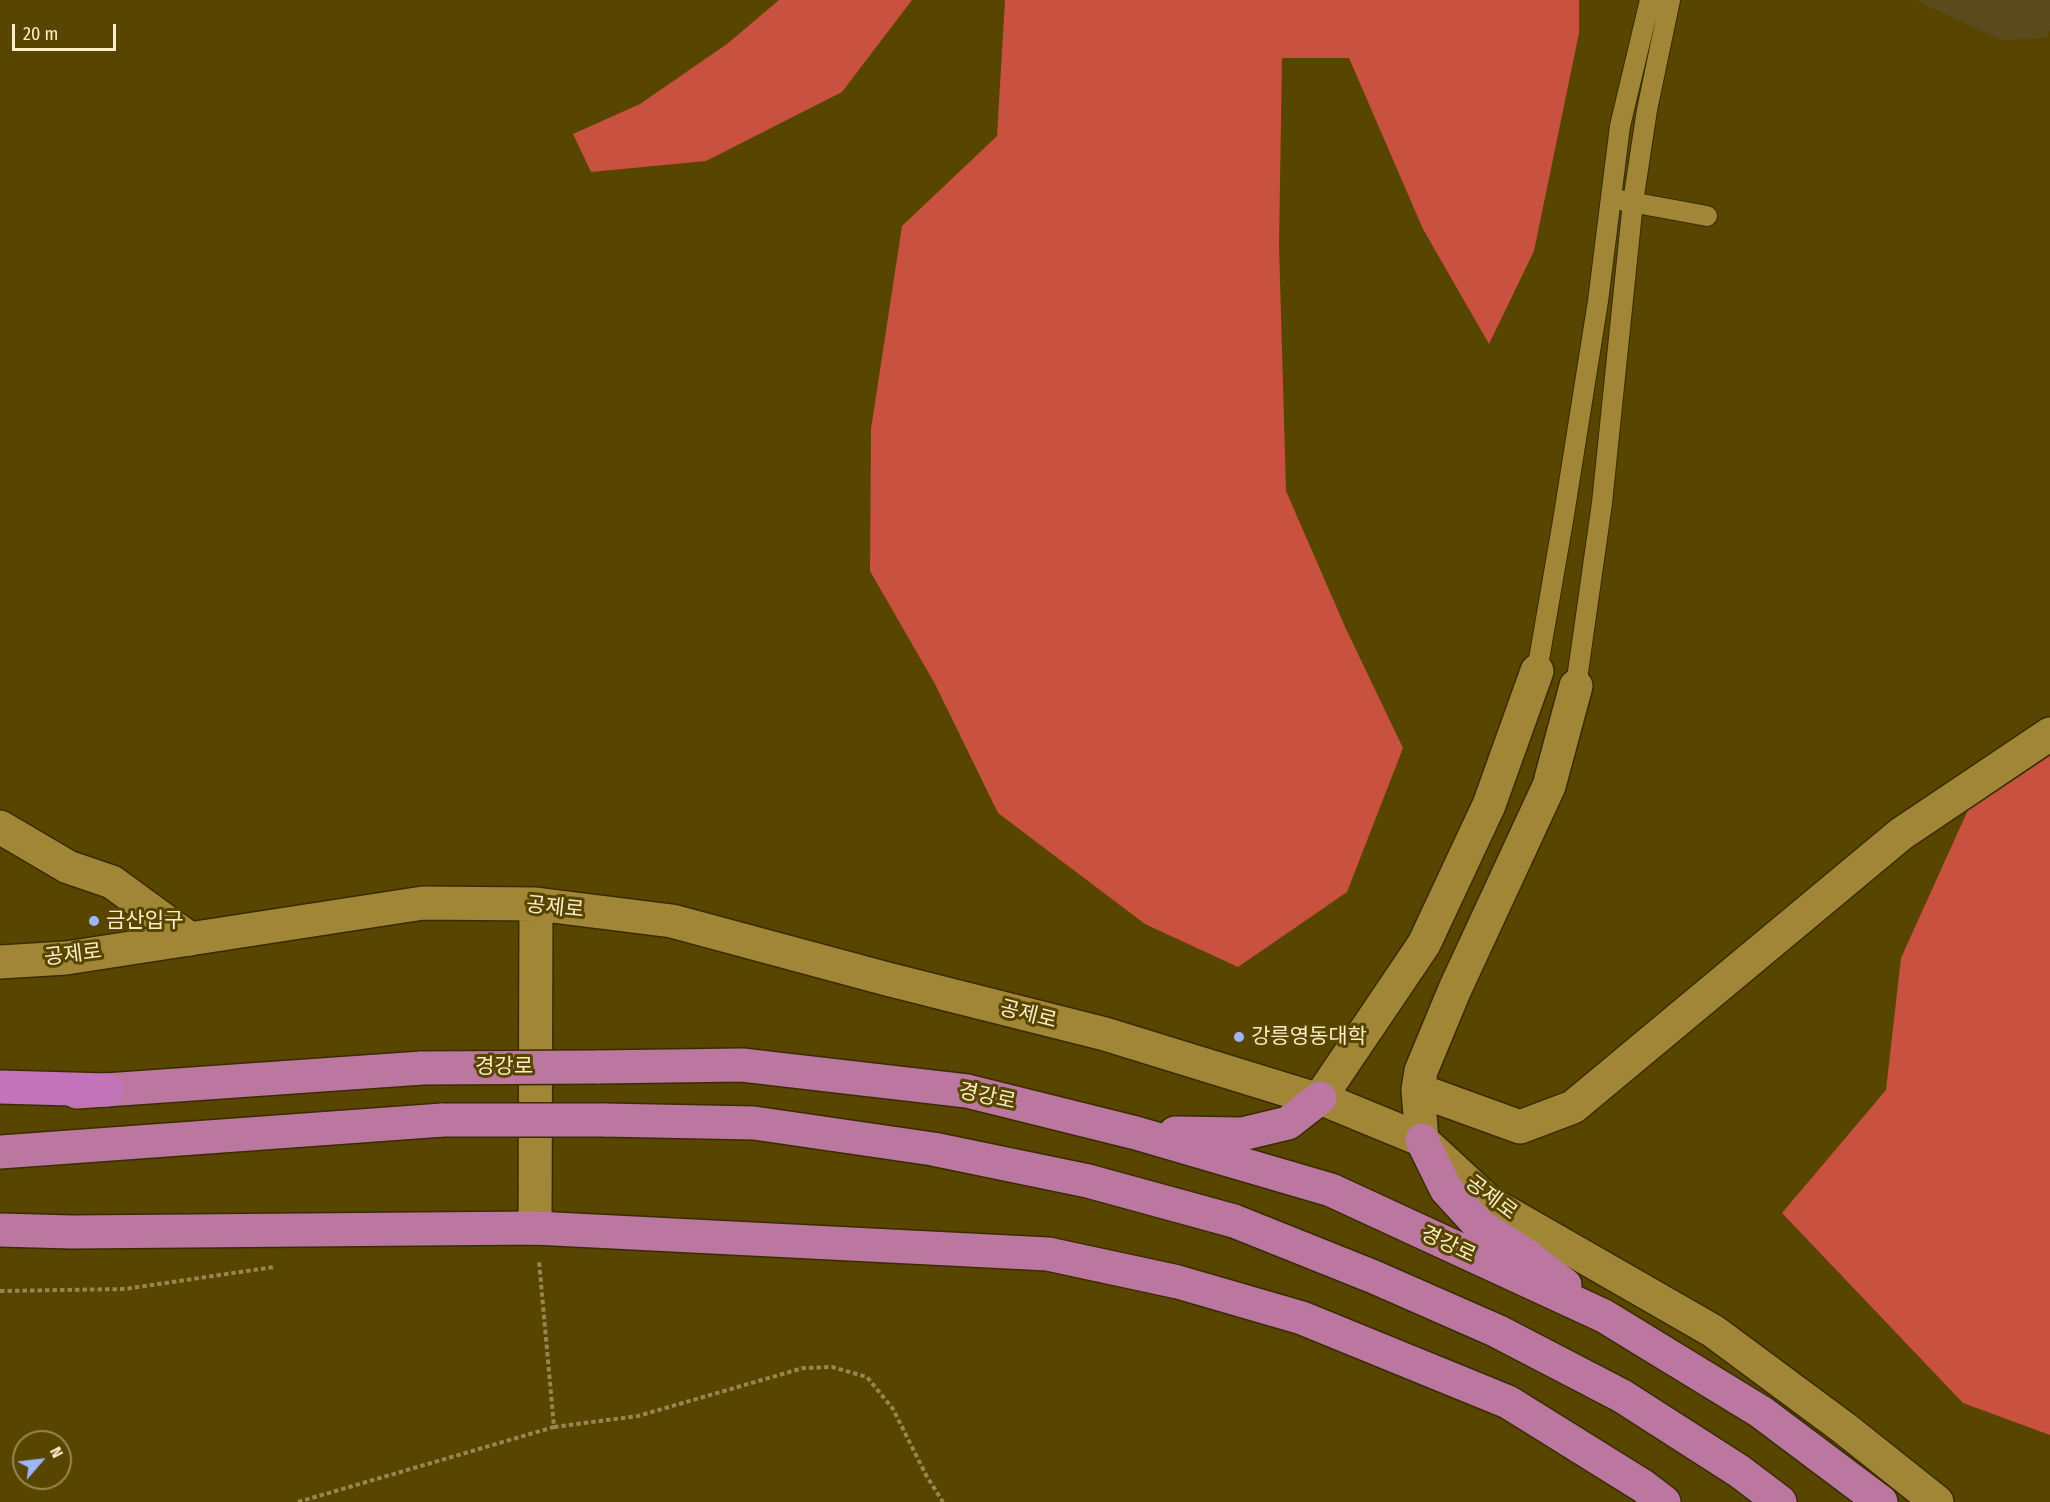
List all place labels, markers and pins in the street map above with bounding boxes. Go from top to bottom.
place label: 금산입구 [106,908,183,934]
marker: 금산입구 [87,914,101,928]
place label: 강릉영동대학 [1251,1024,1367,1050]
marker: 강릉영동대학 [1232,1030,1246,1044]

